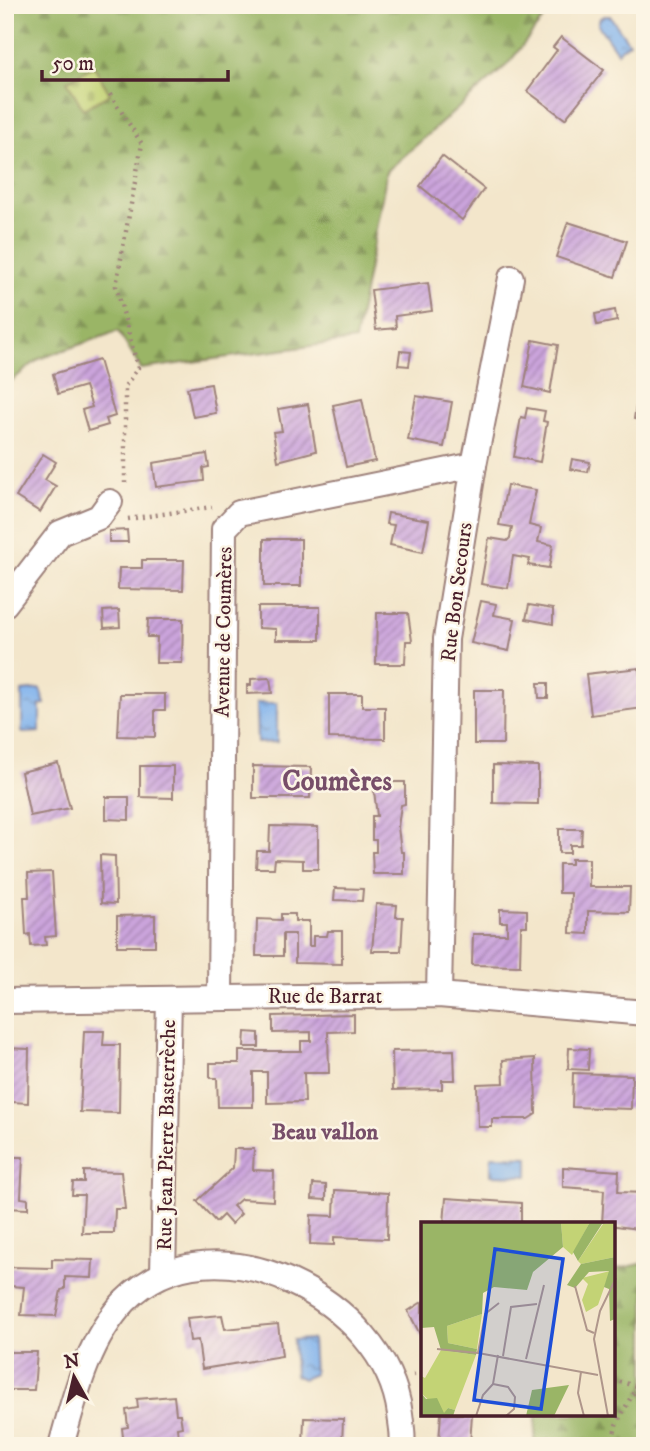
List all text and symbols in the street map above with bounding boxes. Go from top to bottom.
scale bar [42,38,228,82]
text: 50 m [52,51,94,77]
street label: Rue Bon Secours [436,521,478,663]
street label: Avenue de Coumères [210,546,238,718]
district label: Coumères [282,764,392,799]
street label: Rue de Barrat [268,984,383,1010]
street label: Rue Jean Pierre Basterrèche [152,1019,182,1251]
district label: Beau vallon [272,1118,379,1147]
inset map [421,1222,615,1416]
north arrow [38,1342,108,1412]
text: N [63,1349,82,1374]

